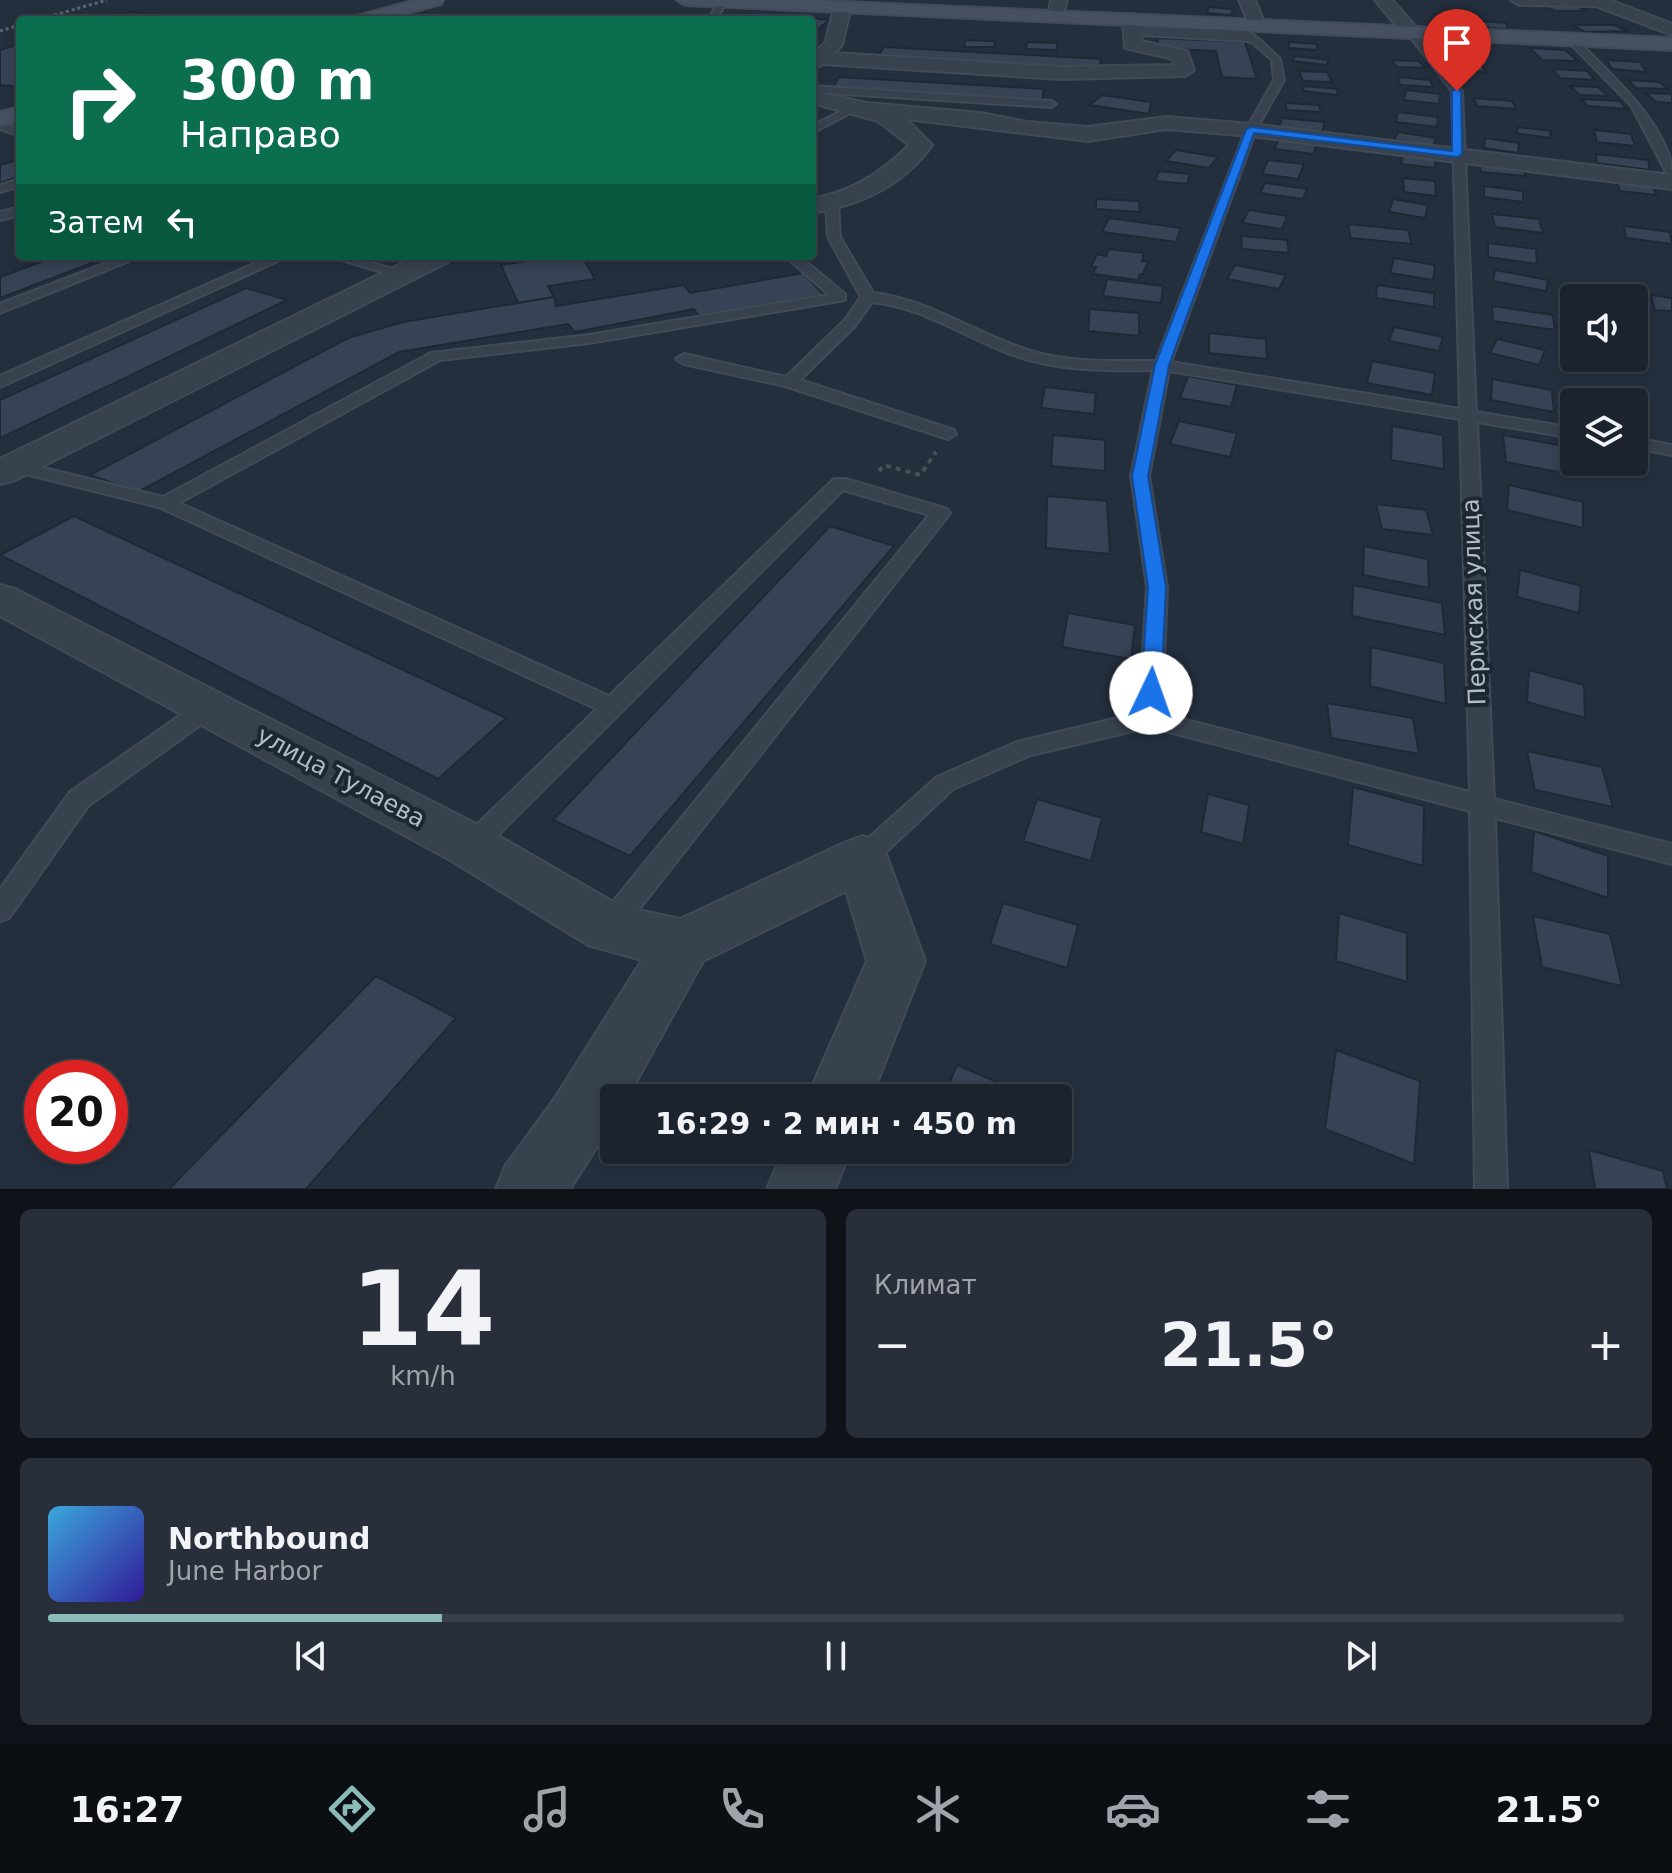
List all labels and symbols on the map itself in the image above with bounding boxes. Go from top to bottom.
pin [1423,9,1491,91]
street label: Пермская улица [1456,498,1492,706]
position arrow [1109,651,1193,735]
street label: улица Тулаева [252,721,430,833]
speed limit sign: 20 [24,1060,128,1164]

